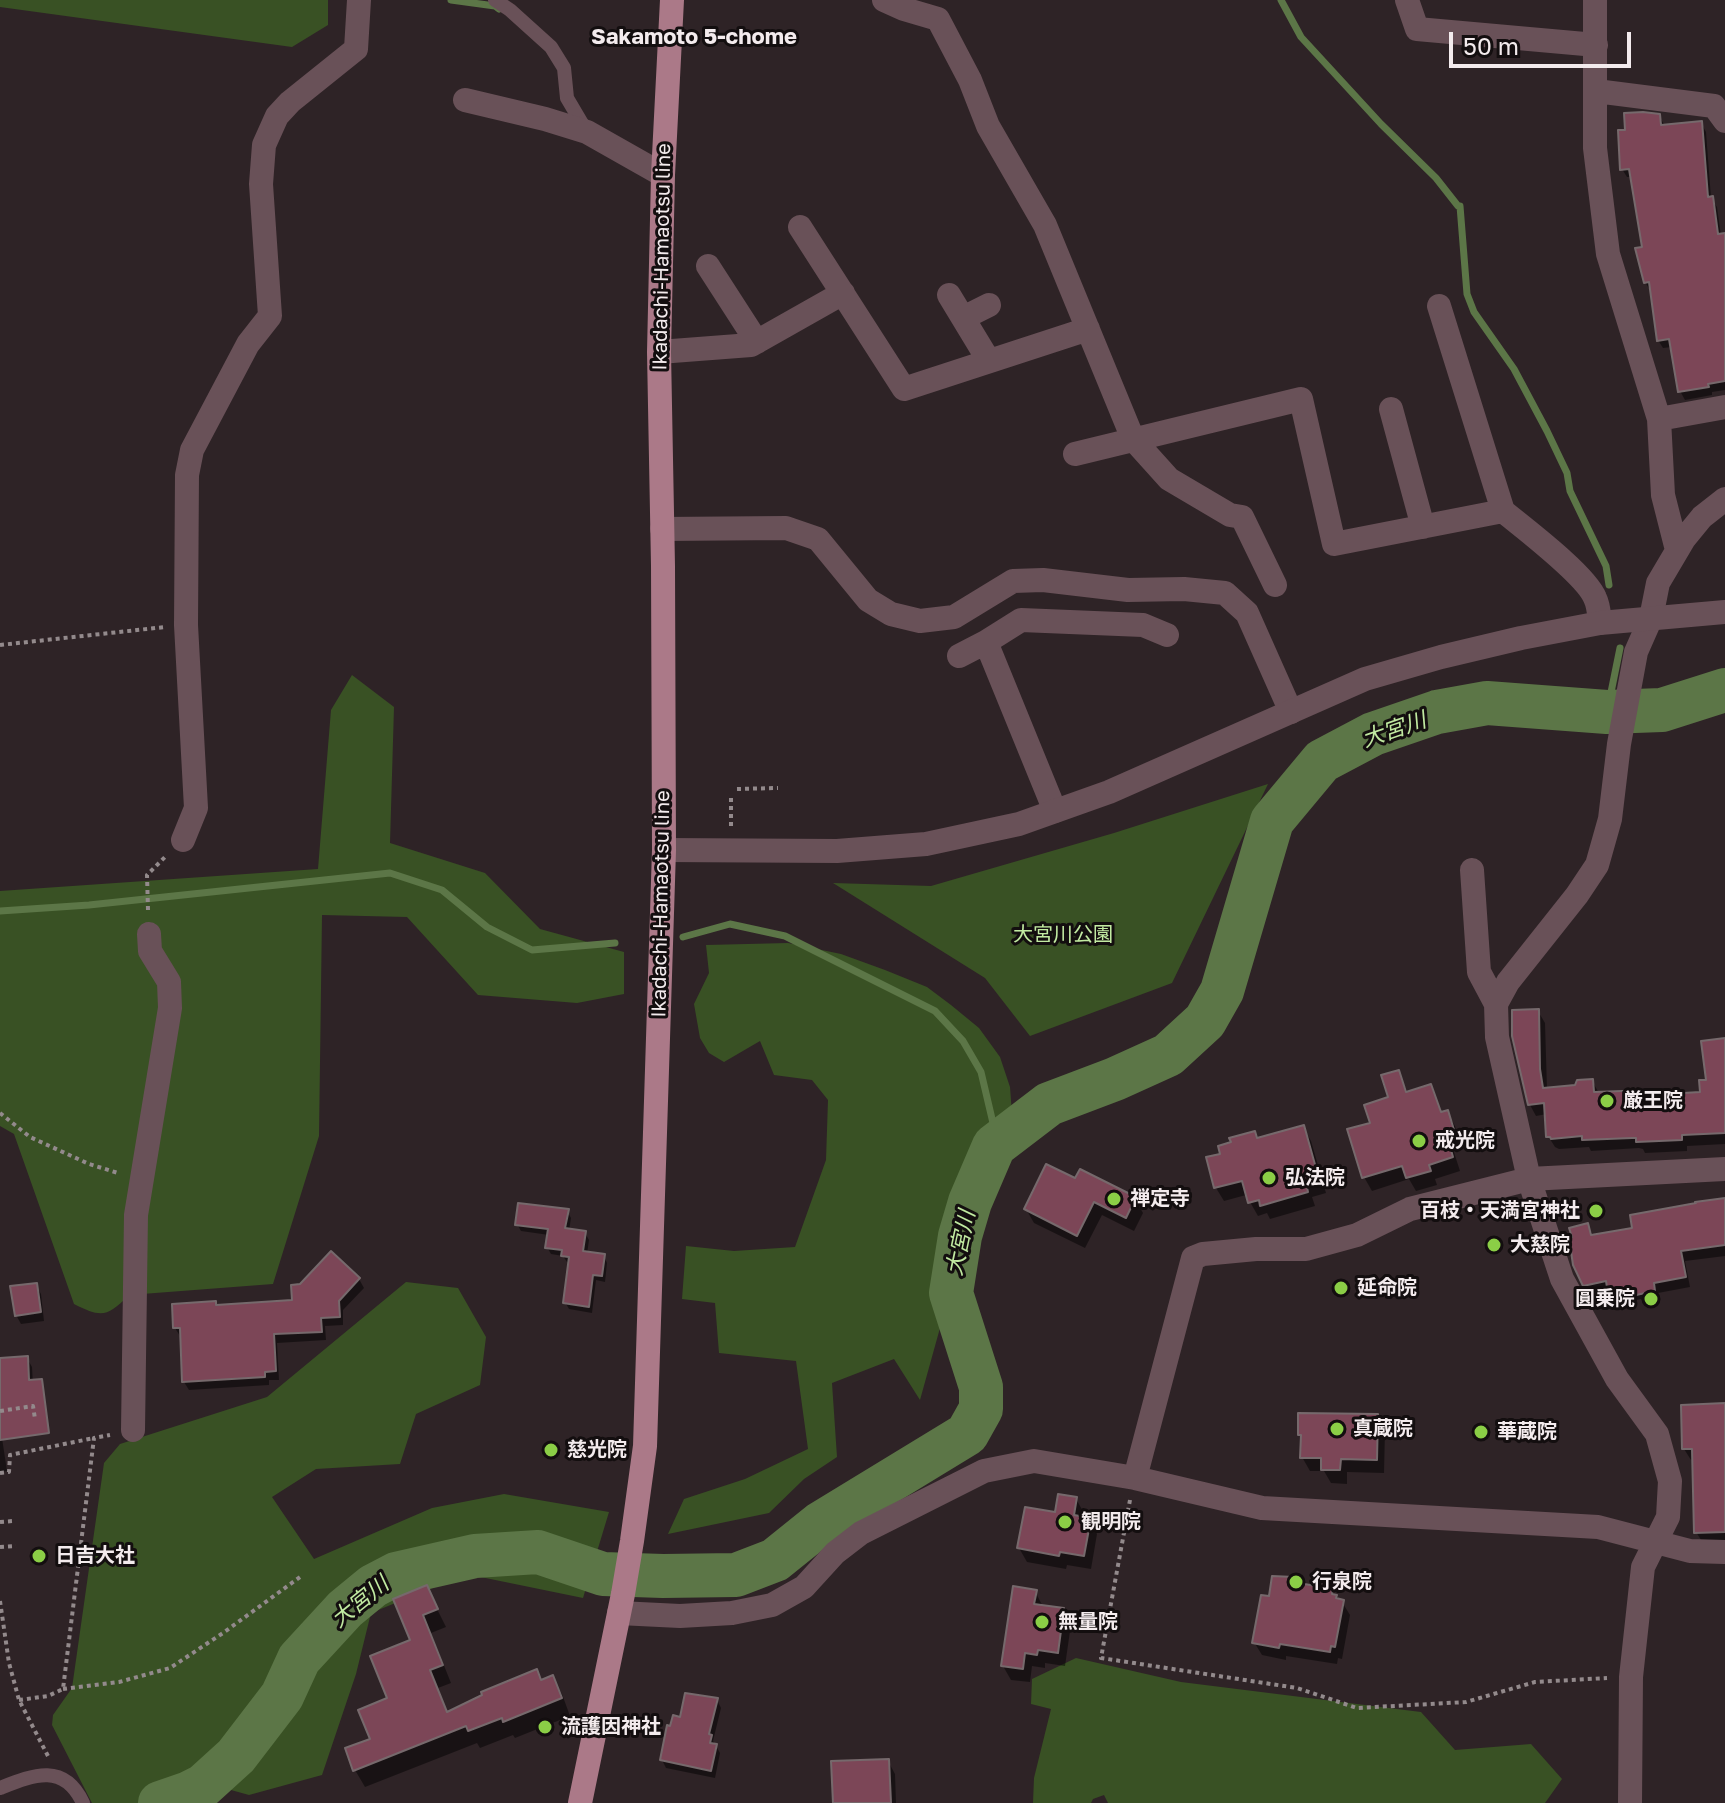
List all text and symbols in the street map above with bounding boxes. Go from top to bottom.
scale bar [1453,16,1635,66]
district label: Sakamoto 5-chome [591,24,797,50]
text: 50 m [1463,31,1519,60]
street label: Ikadachi-Hamaotsu line [648,143,676,371]
water label: 大宮川 [1359,707,1429,753]
street label: Ikadachi-Hamaotsu line [647,790,675,1018]
park label: 大宮川公園 [1013,923,1113,947]
place label: 厳王院 [1623,1089,1683,1113]
marker: 厳王院 [1598,1092,1616,1110]
place label: 戒光院 [1435,1129,1495,1153]
marker: 戒光院 [1410,1132,1428,1150]
place label: 弘法院 [1285,1166,1345,1190]
marker: 弘法院 [1260,1169,1278,1187]
place label: 禅定寺 [1130,1187,1190,1211]
marker: 禅定寺 [1105,1190,1123,1208]
place label: 百枝・天満宮神社 [1420,1199,1580,1223]
marker: 百枝・天満宮神社 [1587,1202,1605,1220]
water label: 大宮川 [941,1208,981,1278]
place label: 大慈院 [1510,1233,1570,1257]
marker: 大慈院 [1485,1236,1503,1254]
place label: 延命院 [1357,1276,1417,1300]
marker: 延命院 [1332,1279,1350,1297]
place label: 圓乗院 [1575,1287,1635,1311]
marker: 圓乗院 [1642,1290,1660,1308]
place label: 真蔵院 [1353,1417,1413,1441]
marker: 真蔵院 [1328,1420,1346,1438]
place label: 華蔵院 [1497,1420,1557,1444]
marker: 華蔵院 [1472,1423,1490,1441]
place label: 慈光院 [567,1438,627,1462]
marker: 慈光院 [542,1441,560,1459]
place label: 観明院 [1081,1510,1141,1534]
marker: 観明院 [1056,1513,1074,1531]
place label: 日吉大社 [55,1544,135,1568]
marker: 日吉大社 [30,1547,48,1565]
place label: 行泉院 [1312,1570,1372,1594]
water label: 大宮川 [326,1571,394,1633]
marker: 行泉院 [1287,1573,1305,1591]
place label: 無量院 [1058,1610,1118,1634]
marker: 無量院 [1033,1613,1051,1631]
place label: 流護因神社 [561,1715,661,1739]
marker: 流護因神社 [536,1718,554,1736]

